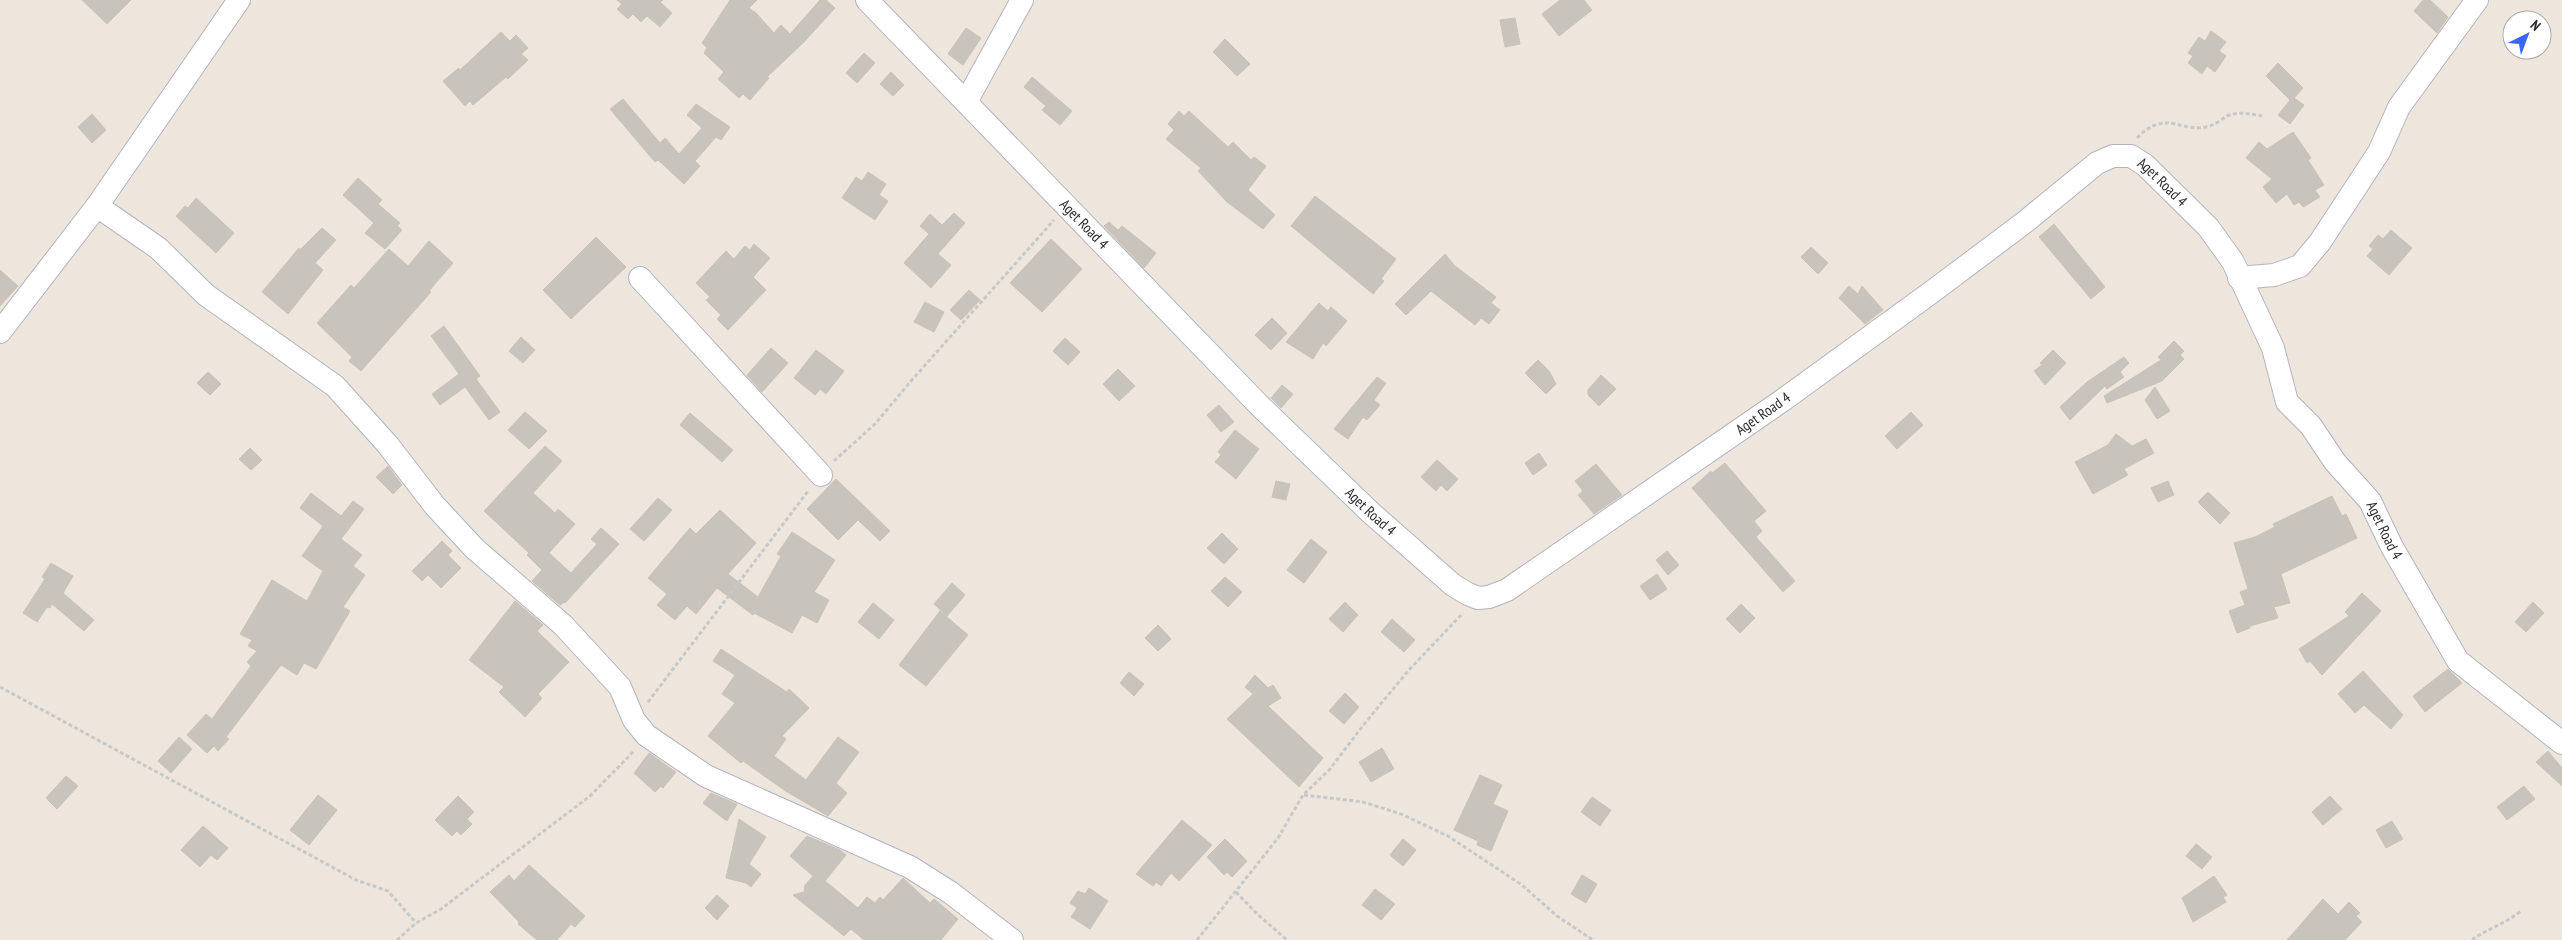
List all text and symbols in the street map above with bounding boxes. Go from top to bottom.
north arrow [2502,10,2552,60]
text: N [2527,16,2545,35]
street label: Aget Road 4 [2134,153,2192,211]
street label: Aget Road 4 [1056,195,1113,253]
street label: Aget Road 4 [1732,388,1794,439]
street label: Aget Road 4 [1341,483,1400,540]
street label: Aget Road 4 [2362,498,2407,563]

